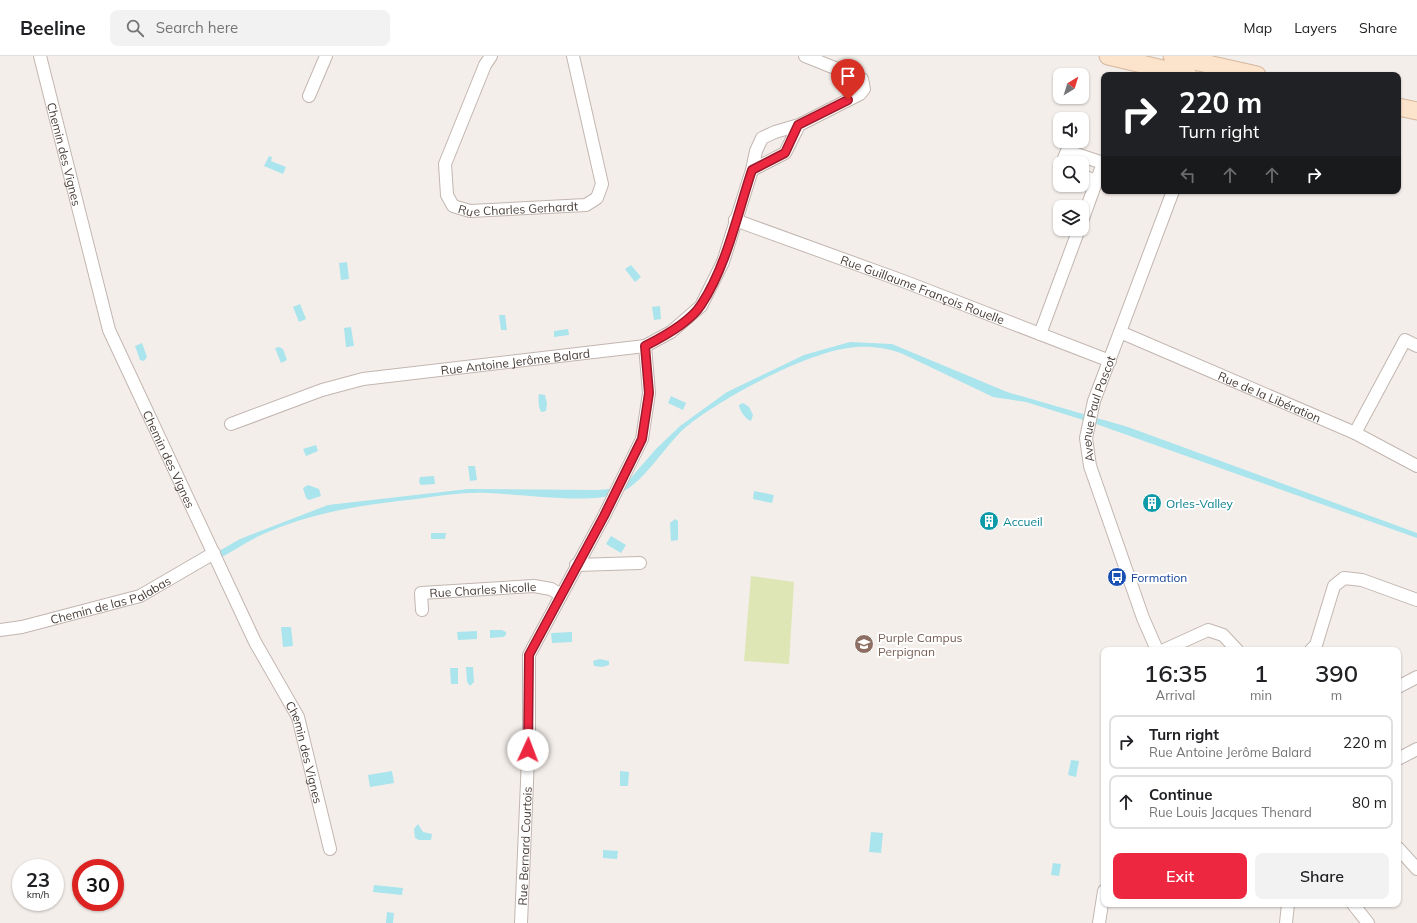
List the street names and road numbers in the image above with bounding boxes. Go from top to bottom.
street label: Chemin des Vignes [44,101,85,207]
street label: Rue Charles Gerhardt [457,198,578,219]
street label: Rue Guillaume François Rouelle [839,251,1007,327]
street label: Rue Antoine Jerôme Balard [440,345,591,377]
street label: Avenue Paul Pascot [1078,353,1118,463]
street label: Rue de la Libération [1216,368,1324,425]
street label: Chemin des Vignes [140,408,199,510]
street label: Chemin de las Palabas [49,572,173,627]
street label: Rue Charles Nicolle [429,578,537,600]
street label: Chemin des Vignes [283,698,326,805]
street label: Rue Bernard Courtois [514,786,534,906]

